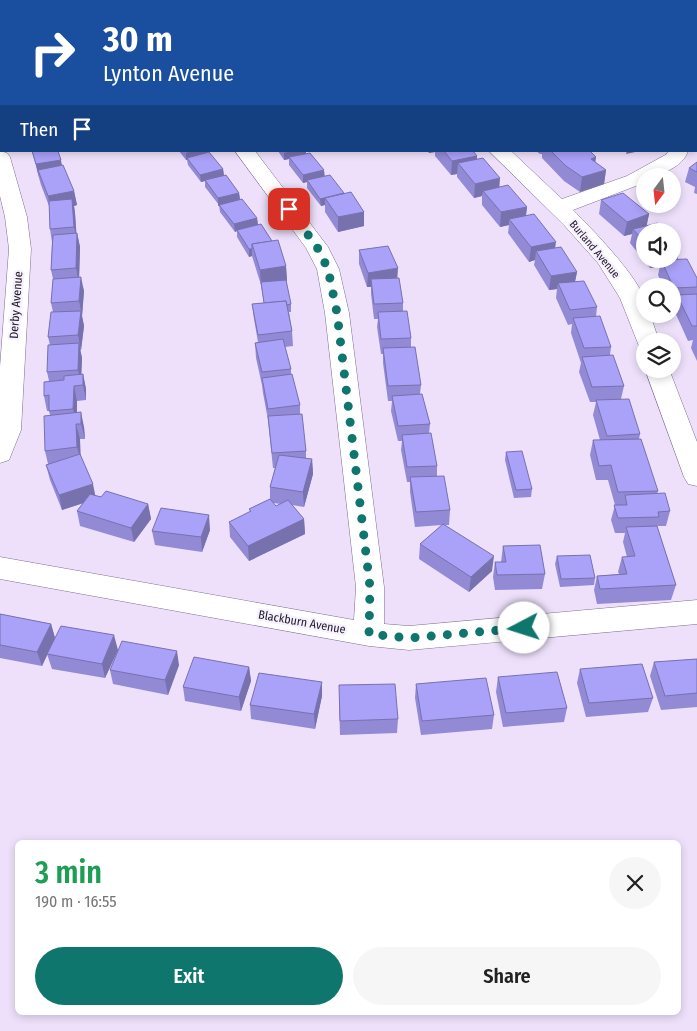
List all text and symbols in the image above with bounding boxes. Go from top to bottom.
text: 30 m [103,18,173,60]
icon: right [20,20,85,85]
text: Lynton Avenue [103,60,234,87]
icon: arrive [68,115,96,143]
text: Then [20,118,58,141]
north arrow [636,168,681,212]
map controls [636,168,681,378]
pin [268,188,310,230]
icon: arrive [275,195,303,223]
street label: Burland Avenue [567,218,622,281]
button: sound [636,223,681,268]
street label: Derby Avenue [7,271,25,339]
button: search [636,278,681,323]
button: layers [636,333,681,378]
position arrow [497,601,549,653]
street label: Blackburn Avenue [257,607,347,637]
text: 3 min [35,855,102,891]
button: close [609,857,661,909]
text: 190 m · 16:55 [35,892,117,911]
button: Exit [35,947,343,1005]
button: Share [353,947,661,1005]

